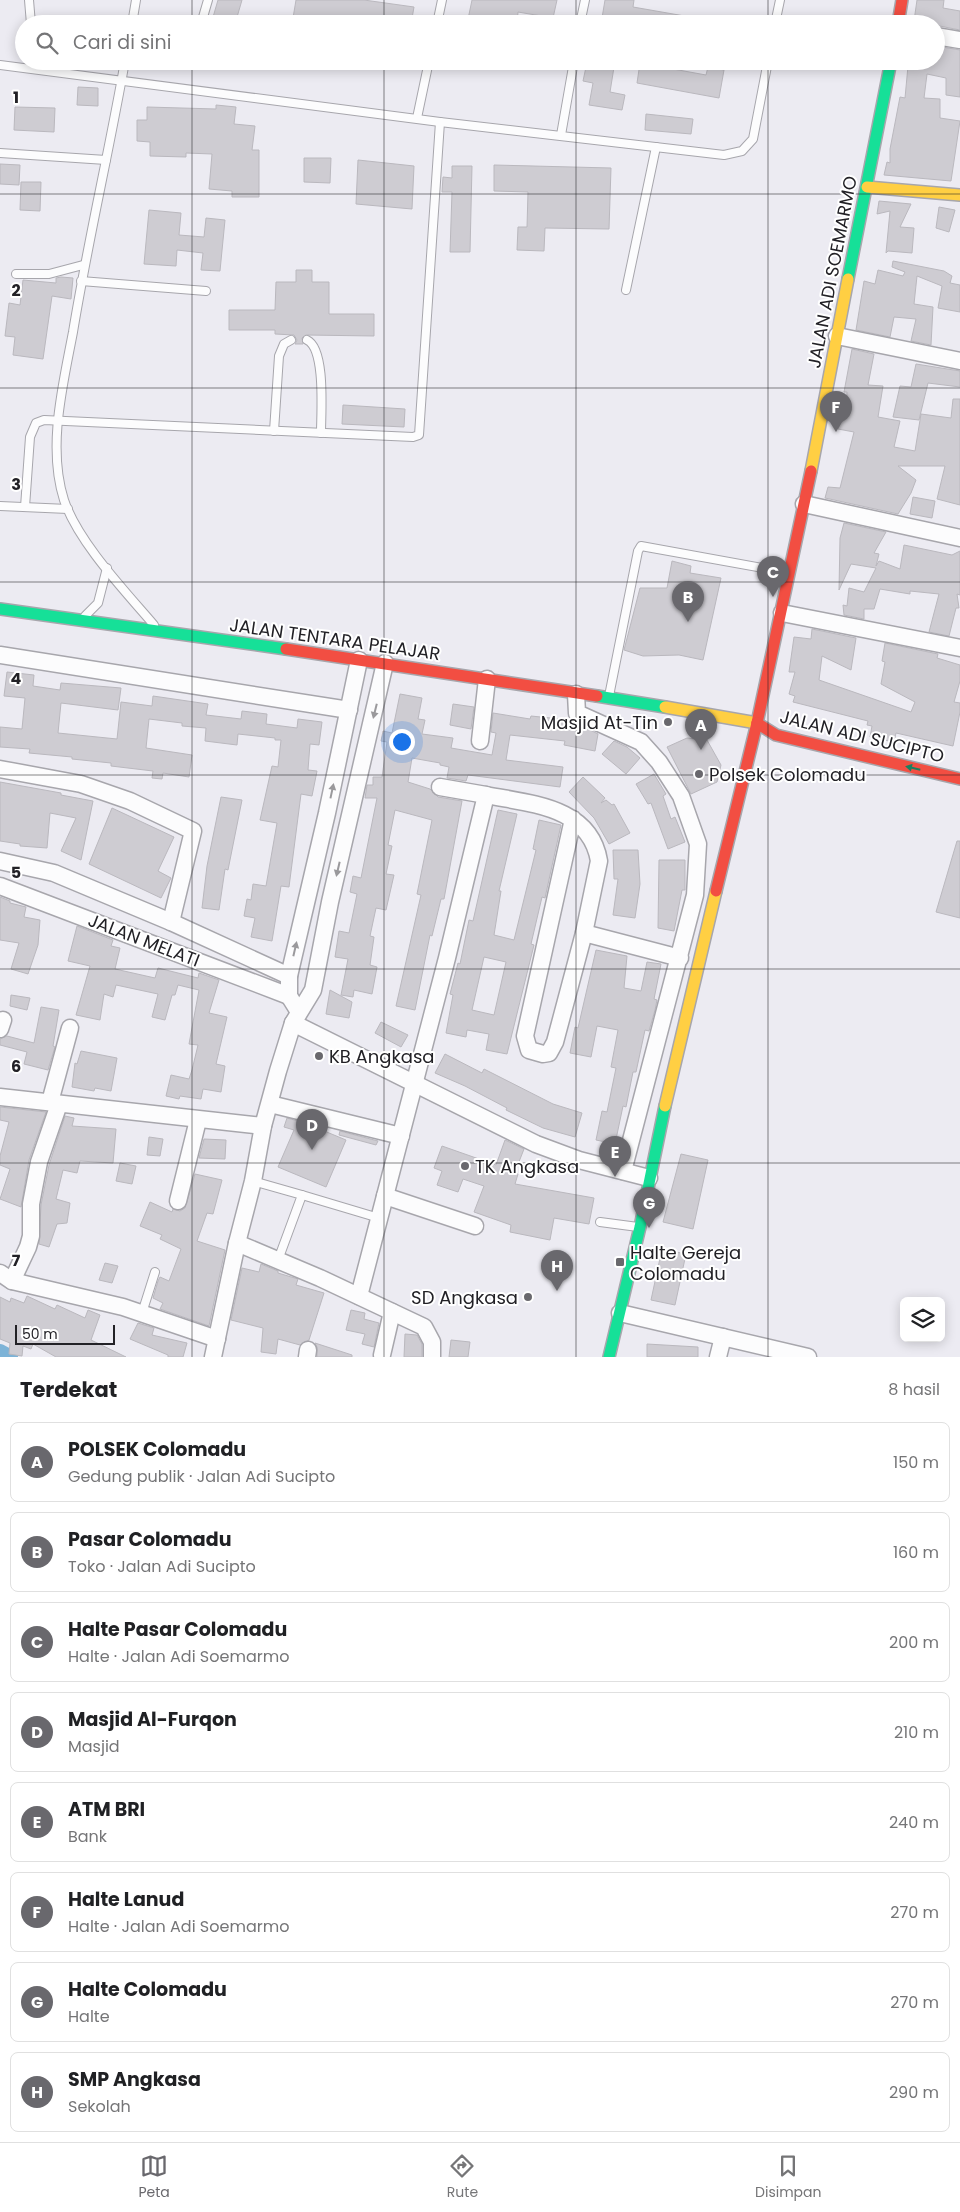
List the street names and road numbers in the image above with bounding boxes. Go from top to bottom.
street label: JALAN ADI SOEMARMO [801,174,863,370]
street label: JALAN TENTARA PELAJAR [228,612,442,666]
street label: JALAN ADI SUCIPTO [777,703,947,769]
street label: JALAN MELATI [85,907,203,973]

